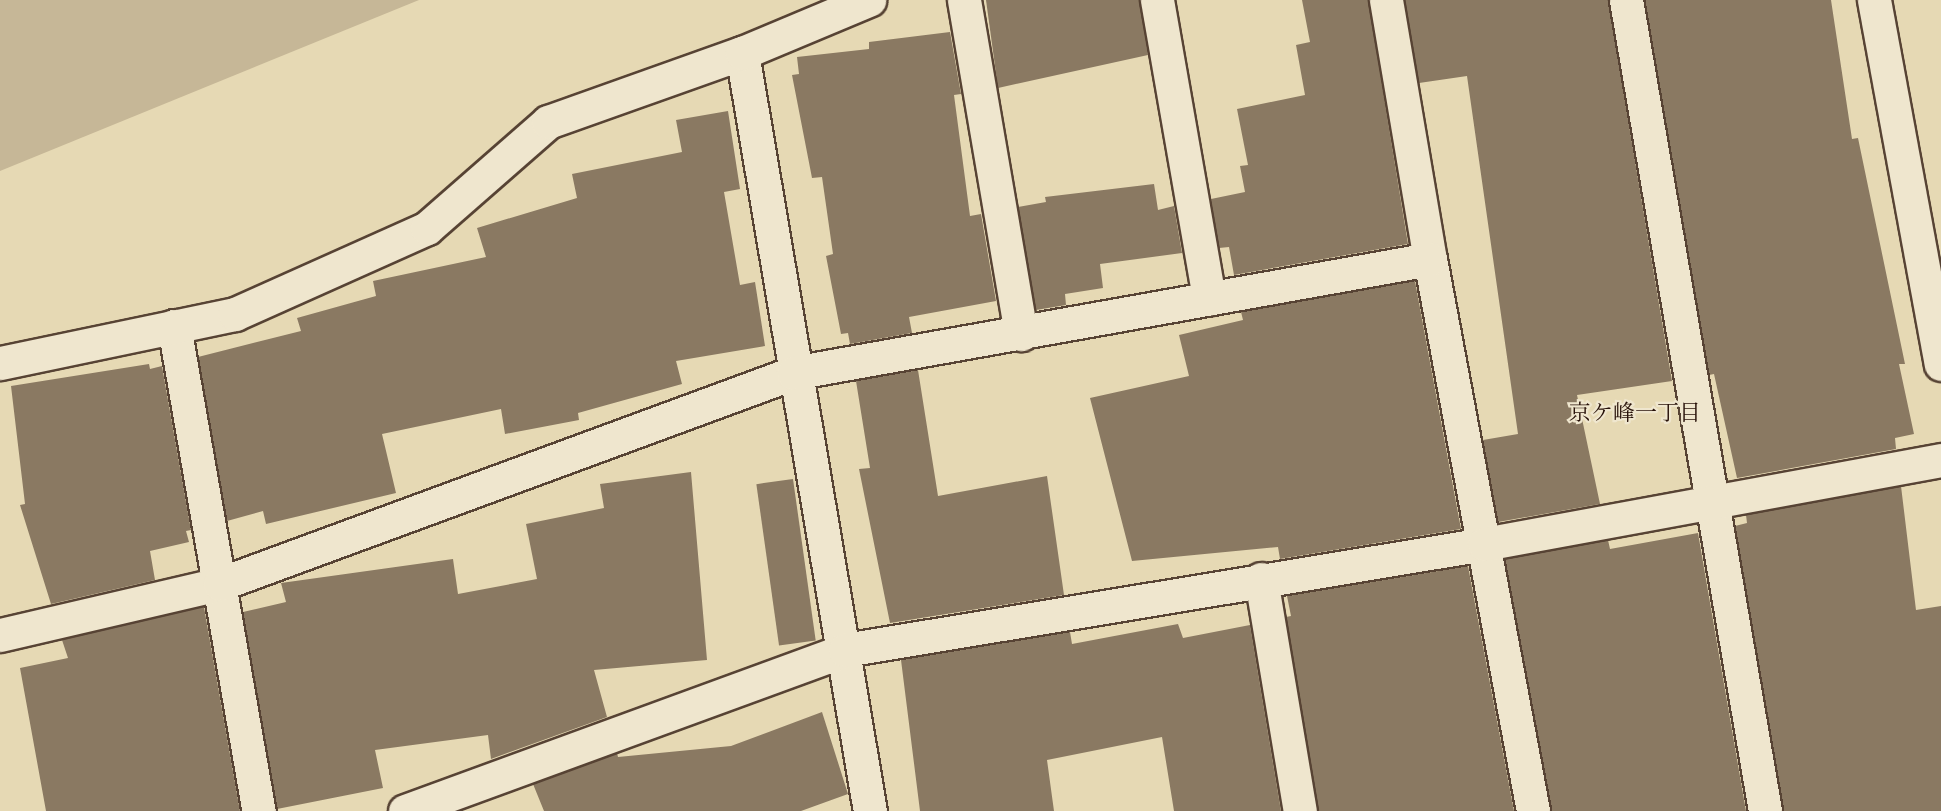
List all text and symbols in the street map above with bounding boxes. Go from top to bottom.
district label: 京ケ峰一丁目 [1569,401,1701,427]

